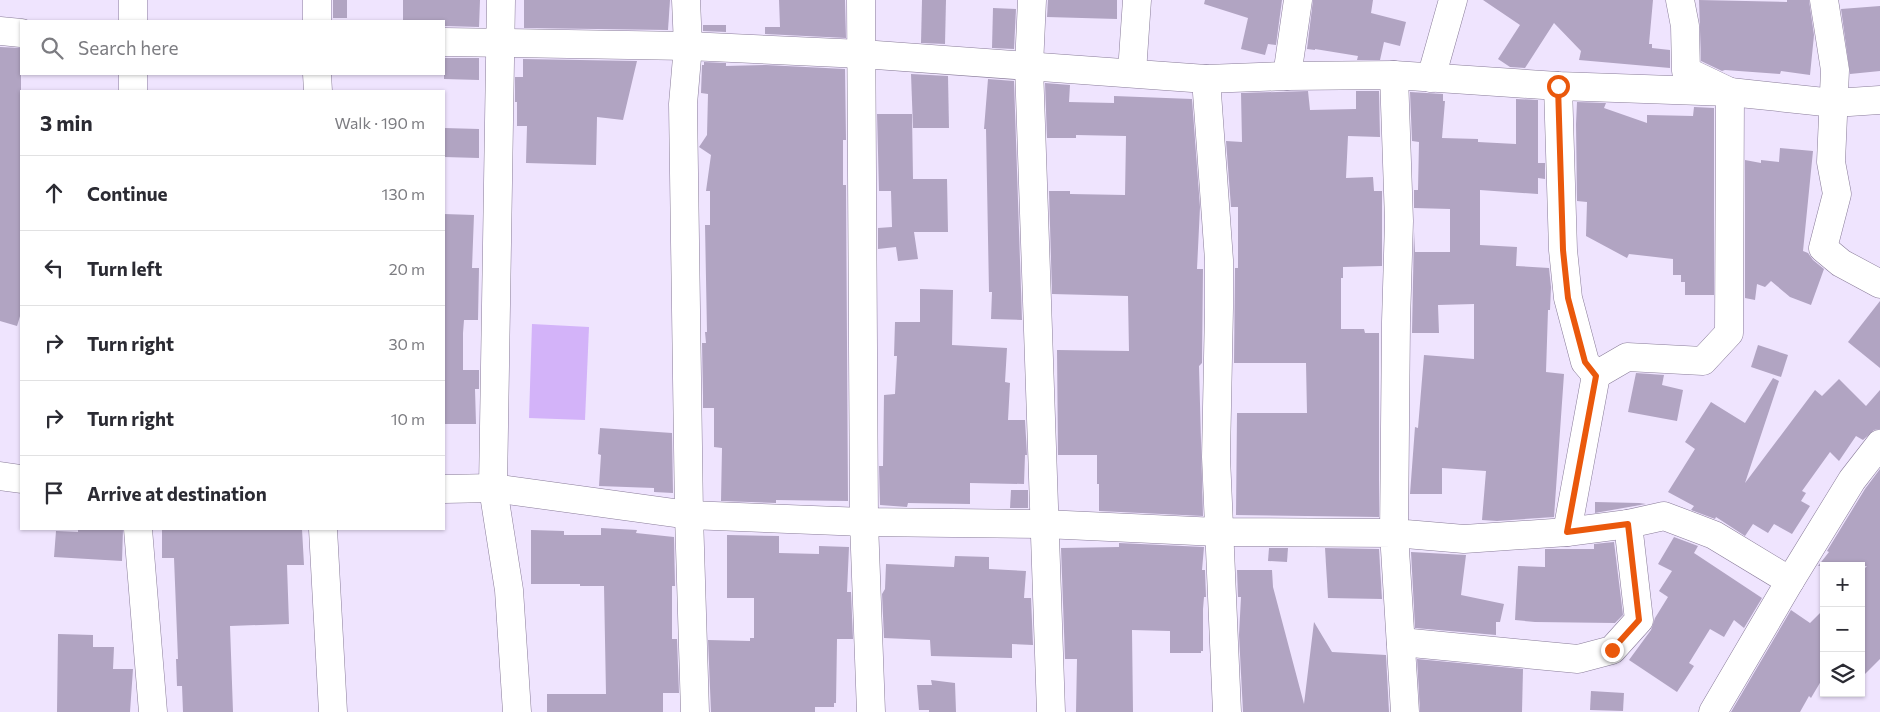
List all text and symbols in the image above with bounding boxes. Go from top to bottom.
search box [20,20,445,75]
icon: search [38,34,66,62]
text: Search here [78,36,178,59]
route start [1547,75,1570,98]
text: 3 min [40,110,93,135]
text: Walk · 190 m [335,113,425,132]
icon: ahead [40,179,68,207]
text: Continue [87,182,167,205]
text: 130 m [382,184,425,203]
icon: left [40,254,68,282]
text: Turn left [87,257,162,280]
text: 20 m [389,259,425,278]
icon: right [40,329,68,357]
text: Turn right [87,332,174,355]
text: 30 m [388,334,425,353]
icon: right [40,404,68,432]
text: Turn right [87,407,174,430]
text: 10 m [391,409,425,428]
icon: arrive [40,479,68,507]
text: Arrive at destination [87,482,267,505]
map controls [1820,562,1865,697]
button: + [1820,562,1865,607]
button: − [1820,607,1865,652]
route end [1601,639,1624,662]
button: layers [1820,652,1865,697]

